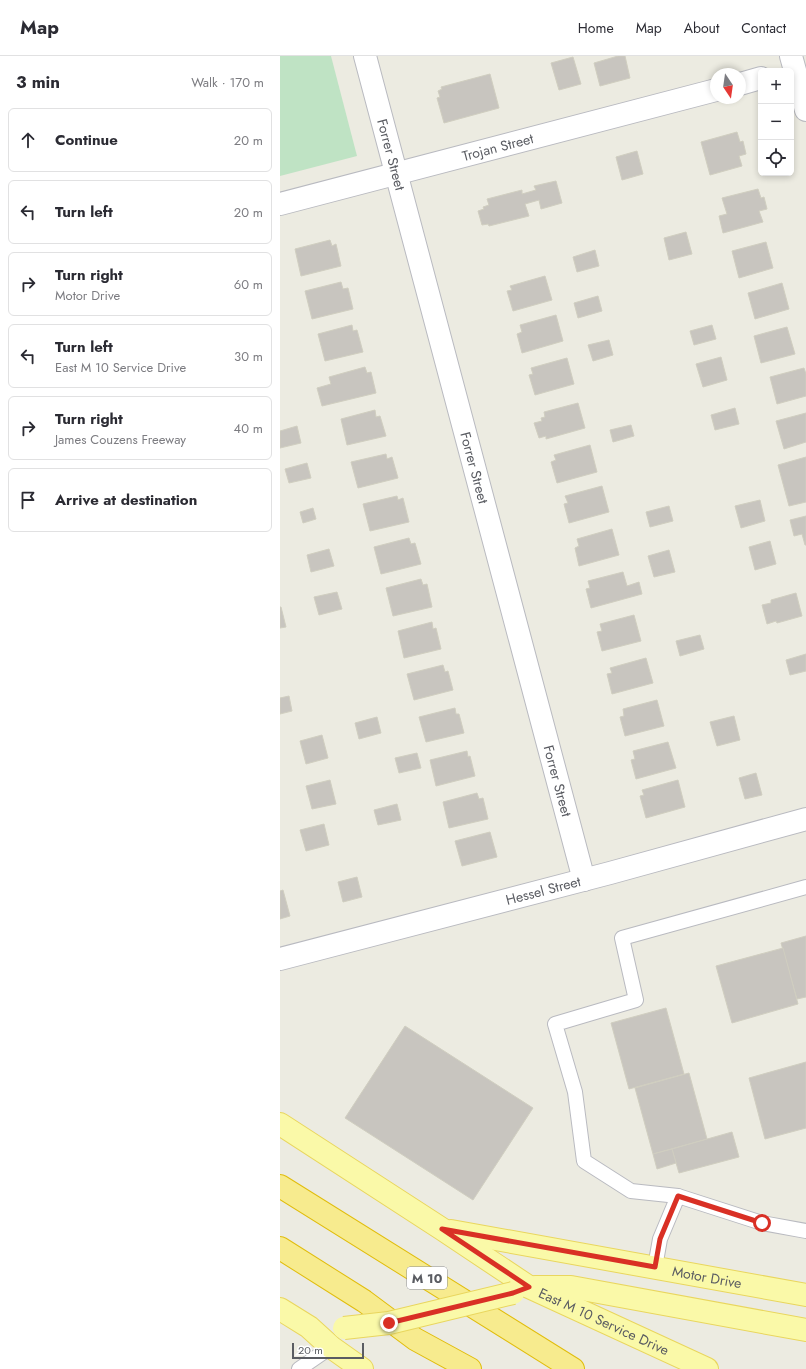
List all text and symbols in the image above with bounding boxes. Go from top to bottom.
text: Map [20,14,59,41]
text: Home [578,18,614,38]
text: Map [636,18,662,38]
text: About [684,18,719,38]
text: Contact [741,18,786,38]
north arrow [710,68,746,104]
map controls [758,68,794,176]
button: + [758,68,794,104]
text: 3 min [16,70,60,94]
text: Walk · 170 m [191,73,264,92]
button: − [758,104,794,140]
street label: Forrer Street [372,117,410,193]
street label: Trojan Street [460,128,536,166]
icon: ahead [17,129,39,151]
text: Continue [55,129,118,151]
text: 20 m [234,131,263,150]
button: locate [758,140,794,176]
icon: left [17,201,39,223]
text: Turn left [55,201,113,223]
text: 20 m [234,203,263,222]
text: Turn right [55,264,123,286]
icon: right [17,273,39,295]
text: 60 m [234,275,263,294]
text: Motor Drive [55,286,120,305]
text: Turn left [55,336,113,358]
icon: left [17,345,39,367]
text: 30 m [234,347,263,366]
text: East M 10 Service Drive [55,358,186,377]
text: Turn right [55,408,123,430]
icon: right [17,417,39,439]
text: 40 m [234,419,263,438]
text: James Couzens Freeway [55,430,186,449]
street label: Forrer Street [455,430,494,506]
icon: arrive [17,489,39,511]
text: Arrive at destination [55,489,197,511]
street label: Forrer Street [539,743,577,819]
street label: Hessel Street [504,871,583,910]
route start [753,1214,771,1232]
street label: Motor Drive [671,1261,743,1293]
road number: M 10 [407,1267,447,1289]
street label: East M 10 Service Drive [535,1283,672,1360]
route end [380,1314,398,1332]
scale bar [292,1341,364,1360]
text: 20 m [298,1342,323,1358]

